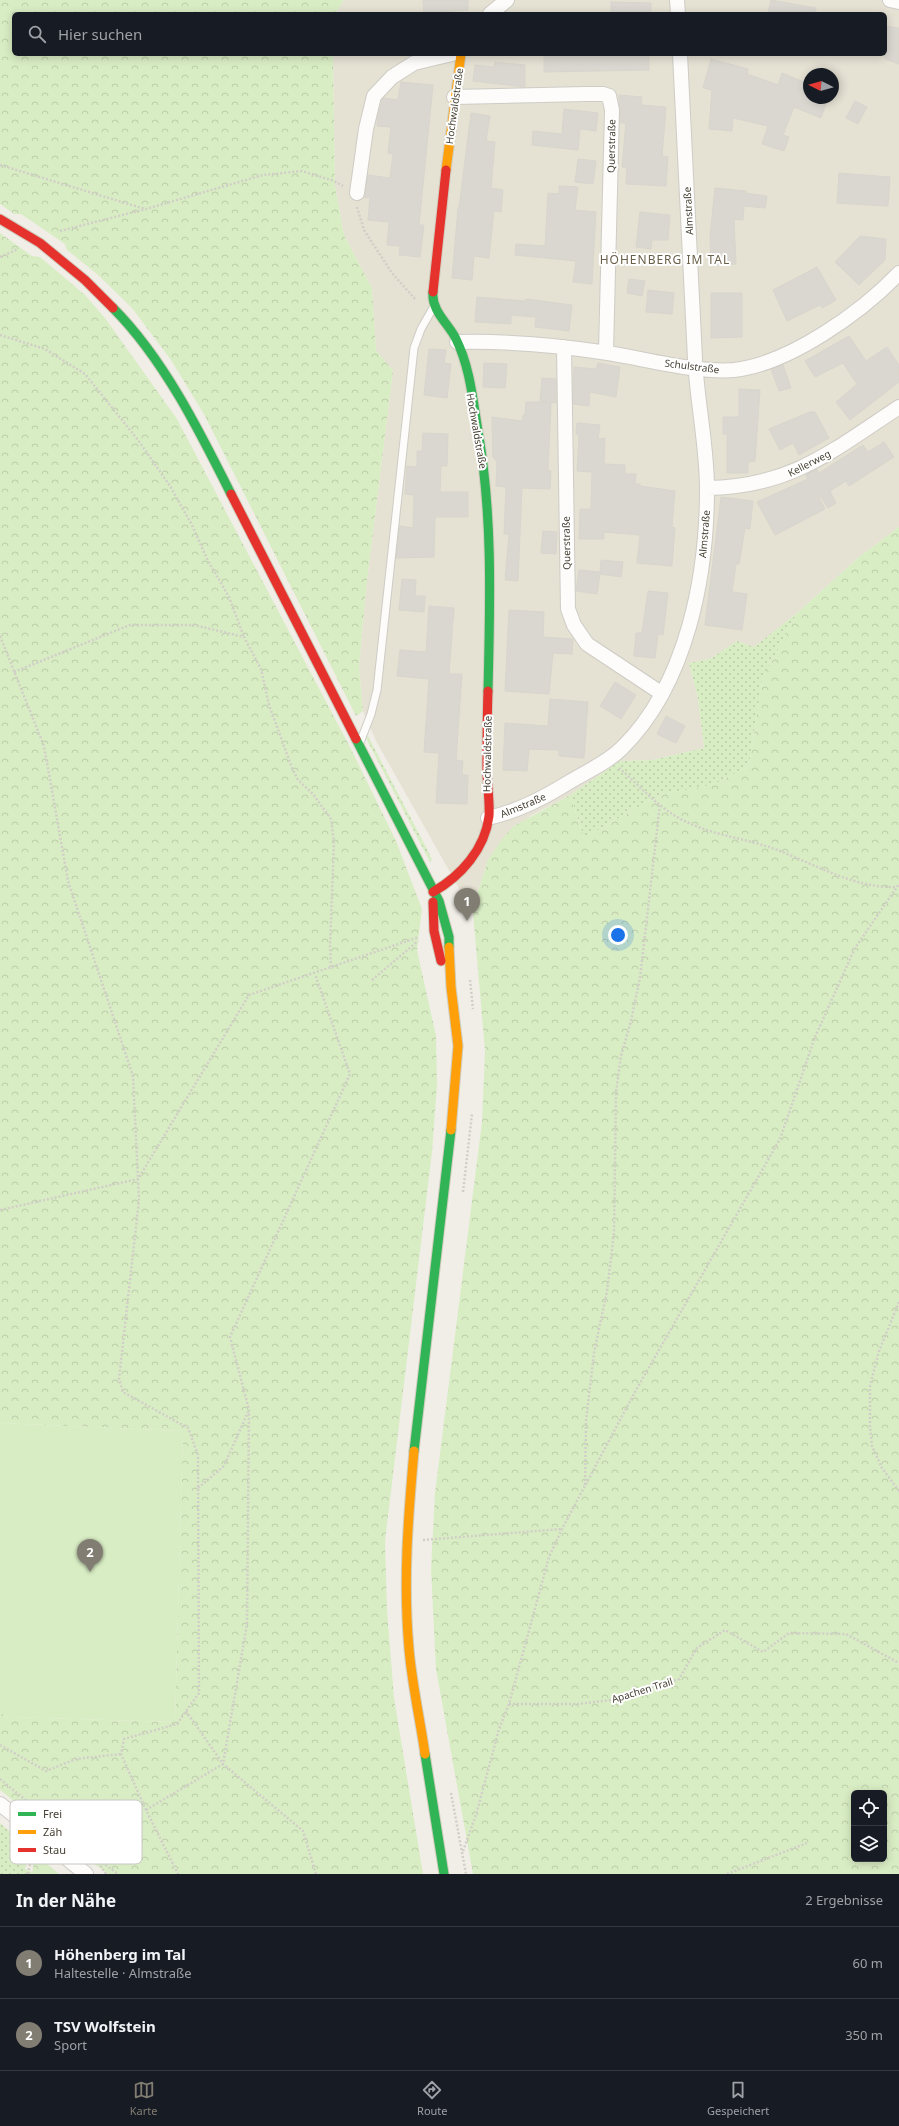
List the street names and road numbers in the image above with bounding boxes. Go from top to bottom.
street label: Hochwaldstraße [442,67,466,145]
street label: Querstraße [604,119,618,173]
street label: Almstraße [680,186,696,235]
street label: Schulstraße [664,356,721,376]
street label: Hochwaldstraße [463,392,491,470]
street label: Kellerweg [785,446,833,480]
street label: Almstraße [695,509,713,559]
street label: Querstraße [559,516,573,570]
street label: Hochwaldstraße [479,715,495,792]
street label: Almstraße [498,789,548,821]
street label: Apachen Trail [610,1674,674,1706]

